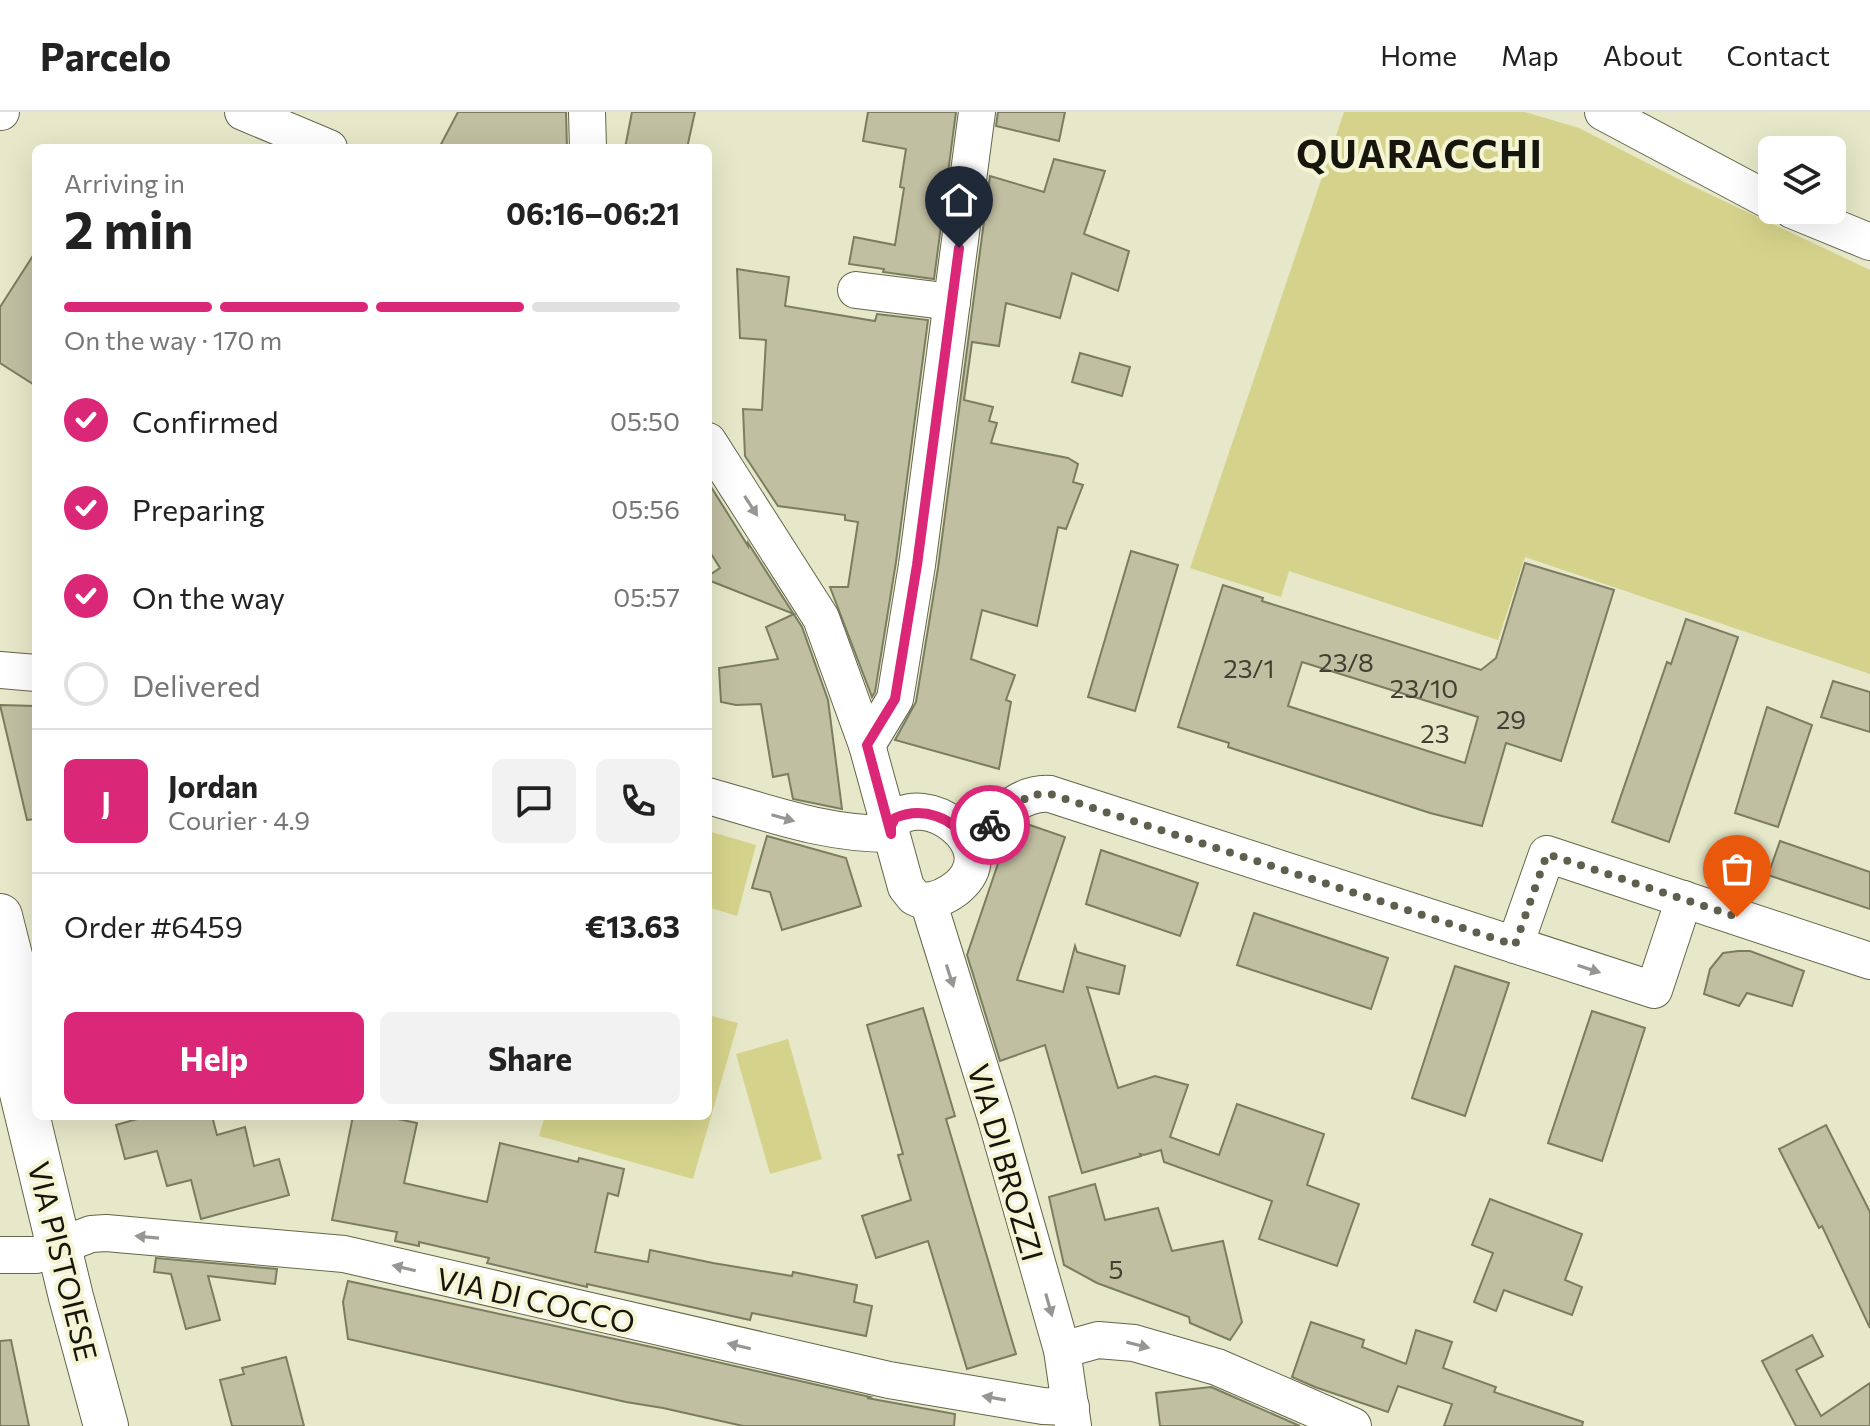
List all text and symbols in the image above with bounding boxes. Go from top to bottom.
text: Parcelo [40,32,171,79]
text: Home [1380,38,1457,72]
text: Map [1501,38,1559,72]
text: About [1603,38,1683,72]
text: Contact [1727,38,1830,72]
district label: QUARACCHI [1296,129,1544,176]
map controls [1758,136,1846,224]
button: layers [1758,136,1846,224]
pin [925,166,993,248]
text: Arriving in [64,167,185,198]
icon: home [937,178,981,222]
text: 06:16–06:21 [506,194,680,231]
text: 2 min [64,196,193,260]
text: On the way · 170 m [64,324,282,355]
icon: check [64,398,108,442]
text: Confirmed [132,402,279,439]
text: 05:50 [610,405,680,436]
icon: check [64,486,108,530]
text: Preparing [132,490,265,527]
text: 05:56 [611,493,680,524]
one-way arrow [743,496,758,517]
icon: check [64,574,108,618]
text: On the way [132,578,285,615]
text: 05:57 [613,581,680,612]
house number: 23/8 [1318,646,1374,677]
house number: 23/1 [1223,652,1275,683]
text: Delivered [132,666,261,703]
house number: 23/10 [1390,672,1458,703]
house number: 29 [1496,703,1526,734]
house number: 23 [1420,717,1450,748]
button: chat [492,759,576,843]
button: phone [596,759,680,843]
text: Jordan [168,767,258,804]
text: J [101,783,111,820]
courier [950,785,1030,865]
icon: bike [968,803,1012,847]
text: Courier · 4.9 [168,804,310,835]
one-way arrow [771,812,795,825]
pin [1703,835,1771,917]
icon: bag [1715,847,1759,891]
text: Order #6459 [64,907,243,944]
text: €13.63 [585,907,680,944]
one-way arrow [1578,963,1602,976]
one-way arrow [944,964,957,988]
button: Help [64,1012,364,1104]
button: Share [380,1012,680,1104]
street label: VIA DI BROZZI [961,1059,1053,1265]
street label: VIA PISTOIESE [21,1157,107,1365]
one-way arrow [134,1230,159,1243]
house number: 5 [1109,1253,1123,1284]
street label: VIA DI COCCO [433,1258,639,1340]
one-way arrow [392,1261,417,1274]
one-way arrow [1043,1293,1056,1317]
one-way arrow [727,1339,752,1351]
one-way arrow [1126,1339,1151,1352]
one-way arrow [981,1392,1006,1404]

